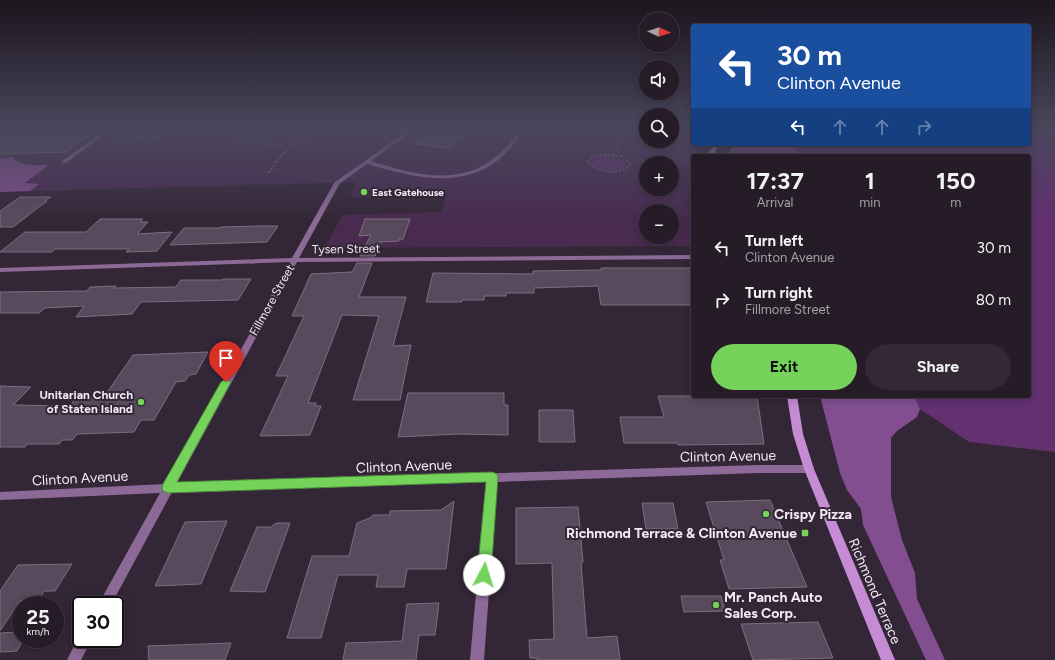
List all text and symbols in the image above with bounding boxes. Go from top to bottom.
north arrow [639,12,679,52]
map controls [639,12,679,244]
text: 30 m [777,38,842,72]
icon: left [711,40,763,92]
button: sound [639,60,679,100]
text: Clinton Avenue [777,72,901,94]
button: search [639,108,679,148]
icon: left [787,116,809,138]
icon: ahead [829,116,851,138]
icon: ahead [871,116,893,138]
icon: right [913,116,935,138]
button: + [639,156,679,196]
text: 17:37 [746,166,804,195]
text: 1 [865,166,875,195]
text: 150 [936,166,976,195]
place label: East Gatehouse [372,186,444,199]
marker: East Gatehouse [359,187,369,197]
text: Arrival [757,195,793,210]
text: min [859,195,881,210]
text: m [950,195,961,210]
button: − [639,204,679,244]
text: Turn left [745,232,803,250]
icon: left [711,237,733,259]
text: 30 m [977,239,1011,257]
street label: Tysen Street [312,241,381,257]
text: Clinton Avenue [745,250,834,265]
street label: Fillmore Street [247,262,297,338]
text: Turn right [745,284,813,302]
icon: right [711,289,733,311]
text: 80 m [976,291,1011,309]
text: Fillmore Street [745,302,831,317]
pin [209,341,243,382]
button: Exit [711,344,857,390]
button: Share [865,344,1011,390]
icon: arrive [215,347,237,369]
place label: Unitarian Church of Staten Island [39,388,133,416]
marker: Unitarian Church of Staten Island [136,397,146,407]
street label: Clinton Avenue [680,447,777,466]
street label: Clinton Avenue [356,456,453,477]
street label: Clinton Avenue [32,467,129,490]
place label: Crispy Pizza [774,506,852,523]
marker: Crispy Pizza [761,509,771,519]
place label: Richmond Terrace & Clinton Avenue [566,525,797,542]
marker: Richmond Terrace & Clinton Avenue [800,528,810,538]
street label: Richmond Terrace [845,536,905,647]
position arrow [463,554,505,596]
place label: Mr. Panch Auto Sales Corp. [724,589,822,622]
speed limit sign: 30 [72,596,124,648]
marker: Mr. Panch Auto Sales Corp. [711,600,721,610]
text: 25 [26,605,50,629]
text: km/h [27,625,49,638]

